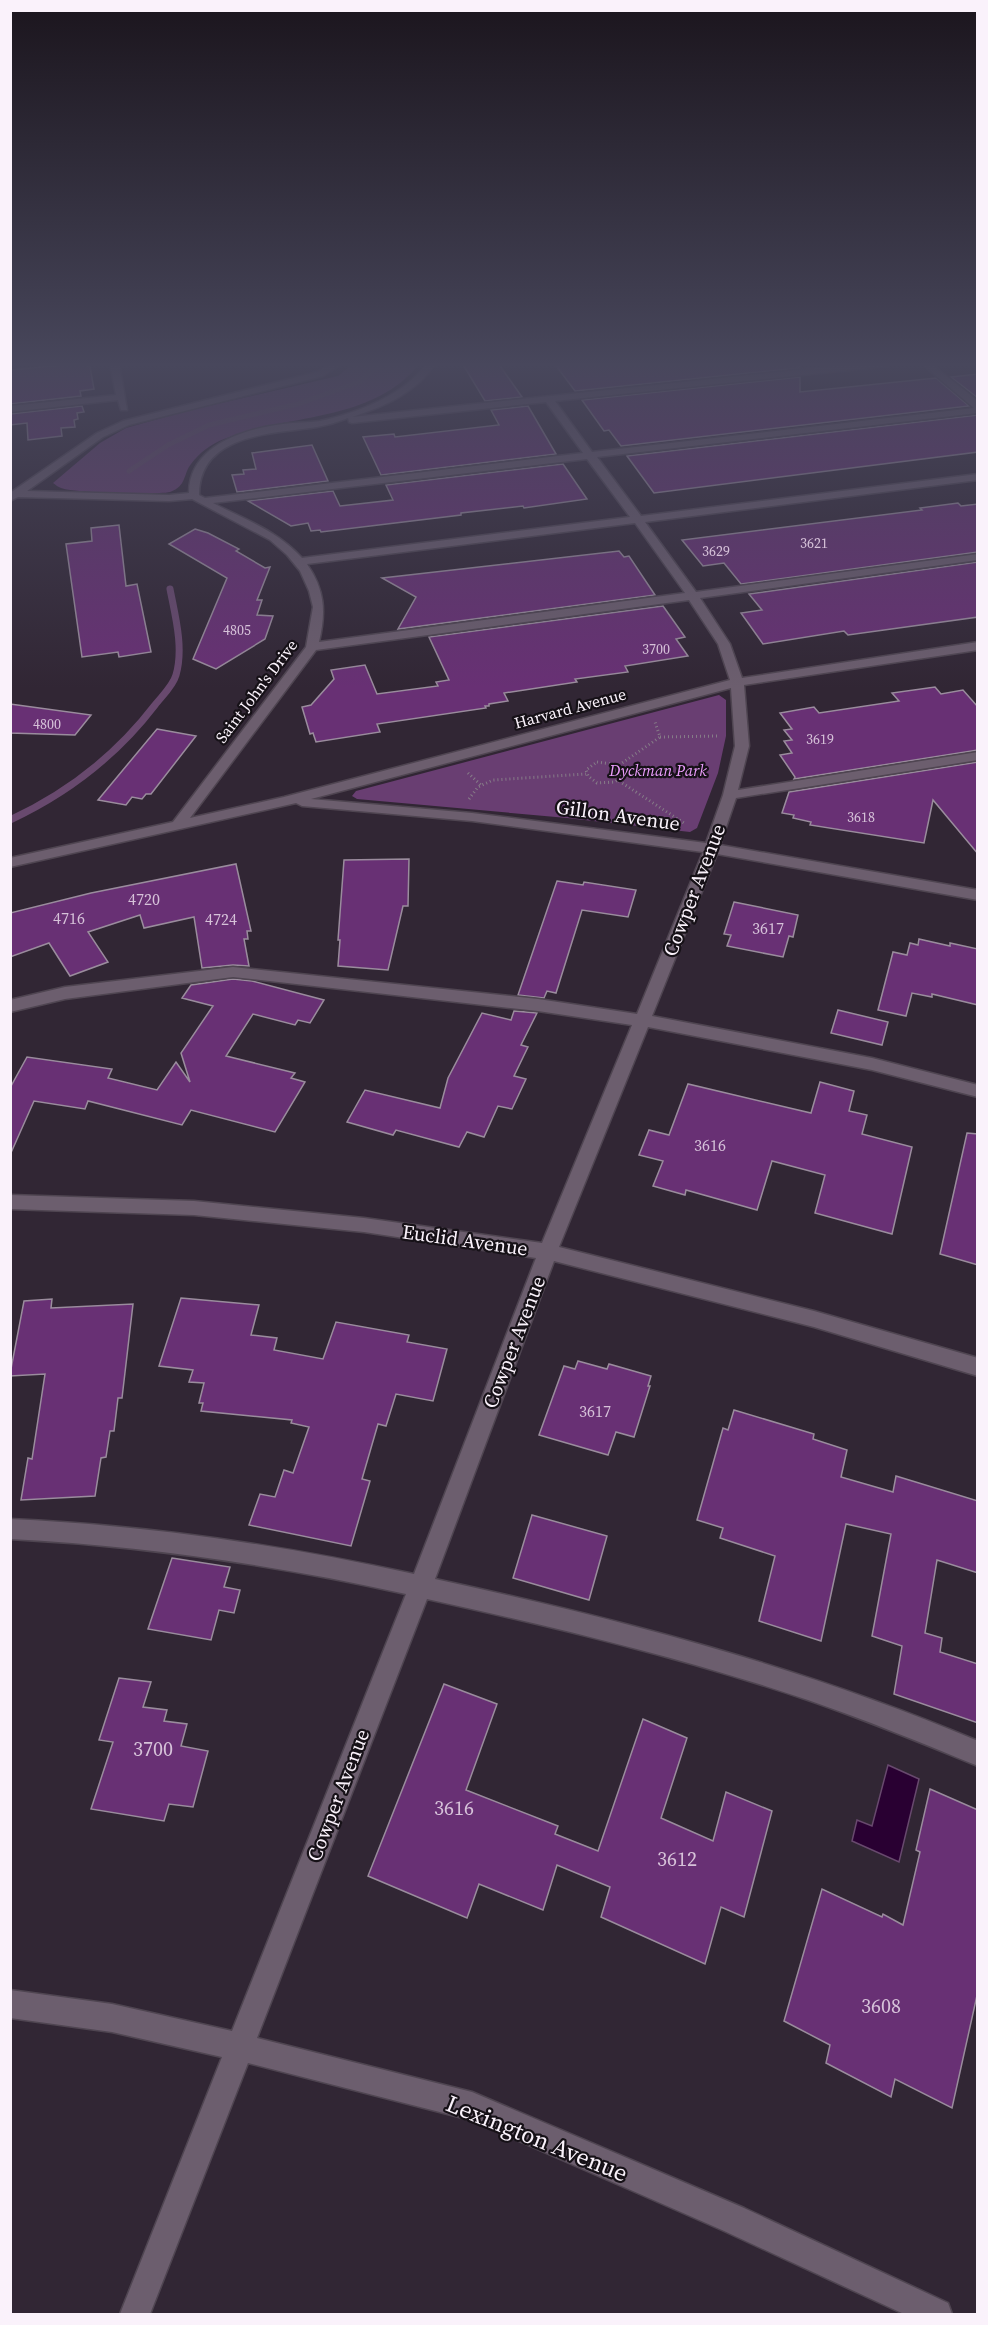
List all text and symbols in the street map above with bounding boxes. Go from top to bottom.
house number: 3621 [800,533,828,553]
house number: 3629 [702,541,730,561]
house number: 4805 [223,620,251,640]
street label: Saint John's Drive [210,635,302,747]
house number: 3700 [642,639,670,659]
street label: Harvard Avenue [512,682,628,734]
house number: 4800 [33,714,61,734]
house number: 3619 [806,729,834,749]
park label: Dyckman Park [608,759,707,781]
street label: Gillon Avenue [554,792,682,838]
house number: 3618 [847,807,875,827]
street label: Cowper Avenue [656,820,732,960]
house number: 4720 [128,888,160,910]
house number: 4716 [53,907,85,929]
house number: 4724 [205,908,237,930]
house number: 3617 [752,917,784,939]
house number: 3616 [694,1134,726,1156]
street label: Euclid Avenue [400,1217,530,1263]
street label: Cowper Avenue [476,1272,552,1412]
house number: 3617 [579,1400,611,1422]
street label: Cowper Avenue [300,1725,376,1865]
house number: 3700 [133,1735,173,1763]
house number: 3616 [434,1794,474,1822]
house number: 3612 [657,1845,697,1873]
house number: 3608 [861,1992,901,2020]
street label: Lexington Avenue [441,2087,633,2189]

